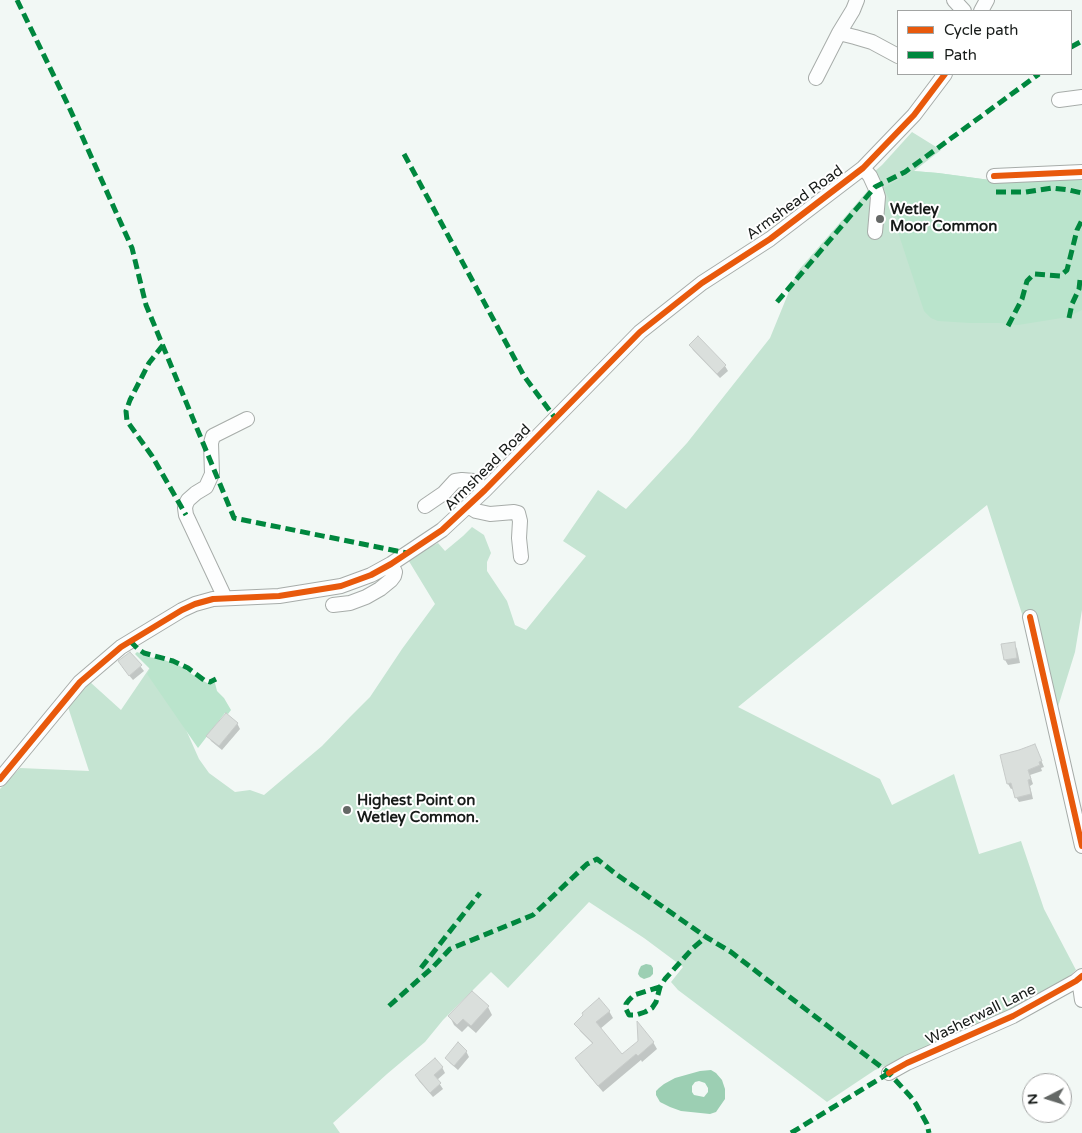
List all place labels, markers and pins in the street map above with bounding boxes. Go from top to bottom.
place label: Wetley Moor Common [890,201,997,236]
marker: Wetley Moor Common [874,213,886,225]
place label: Highest Point on Wetley Common. [357,792,479,827]
marker: Highest Point on Wetley Common. [341,804,353,816]

